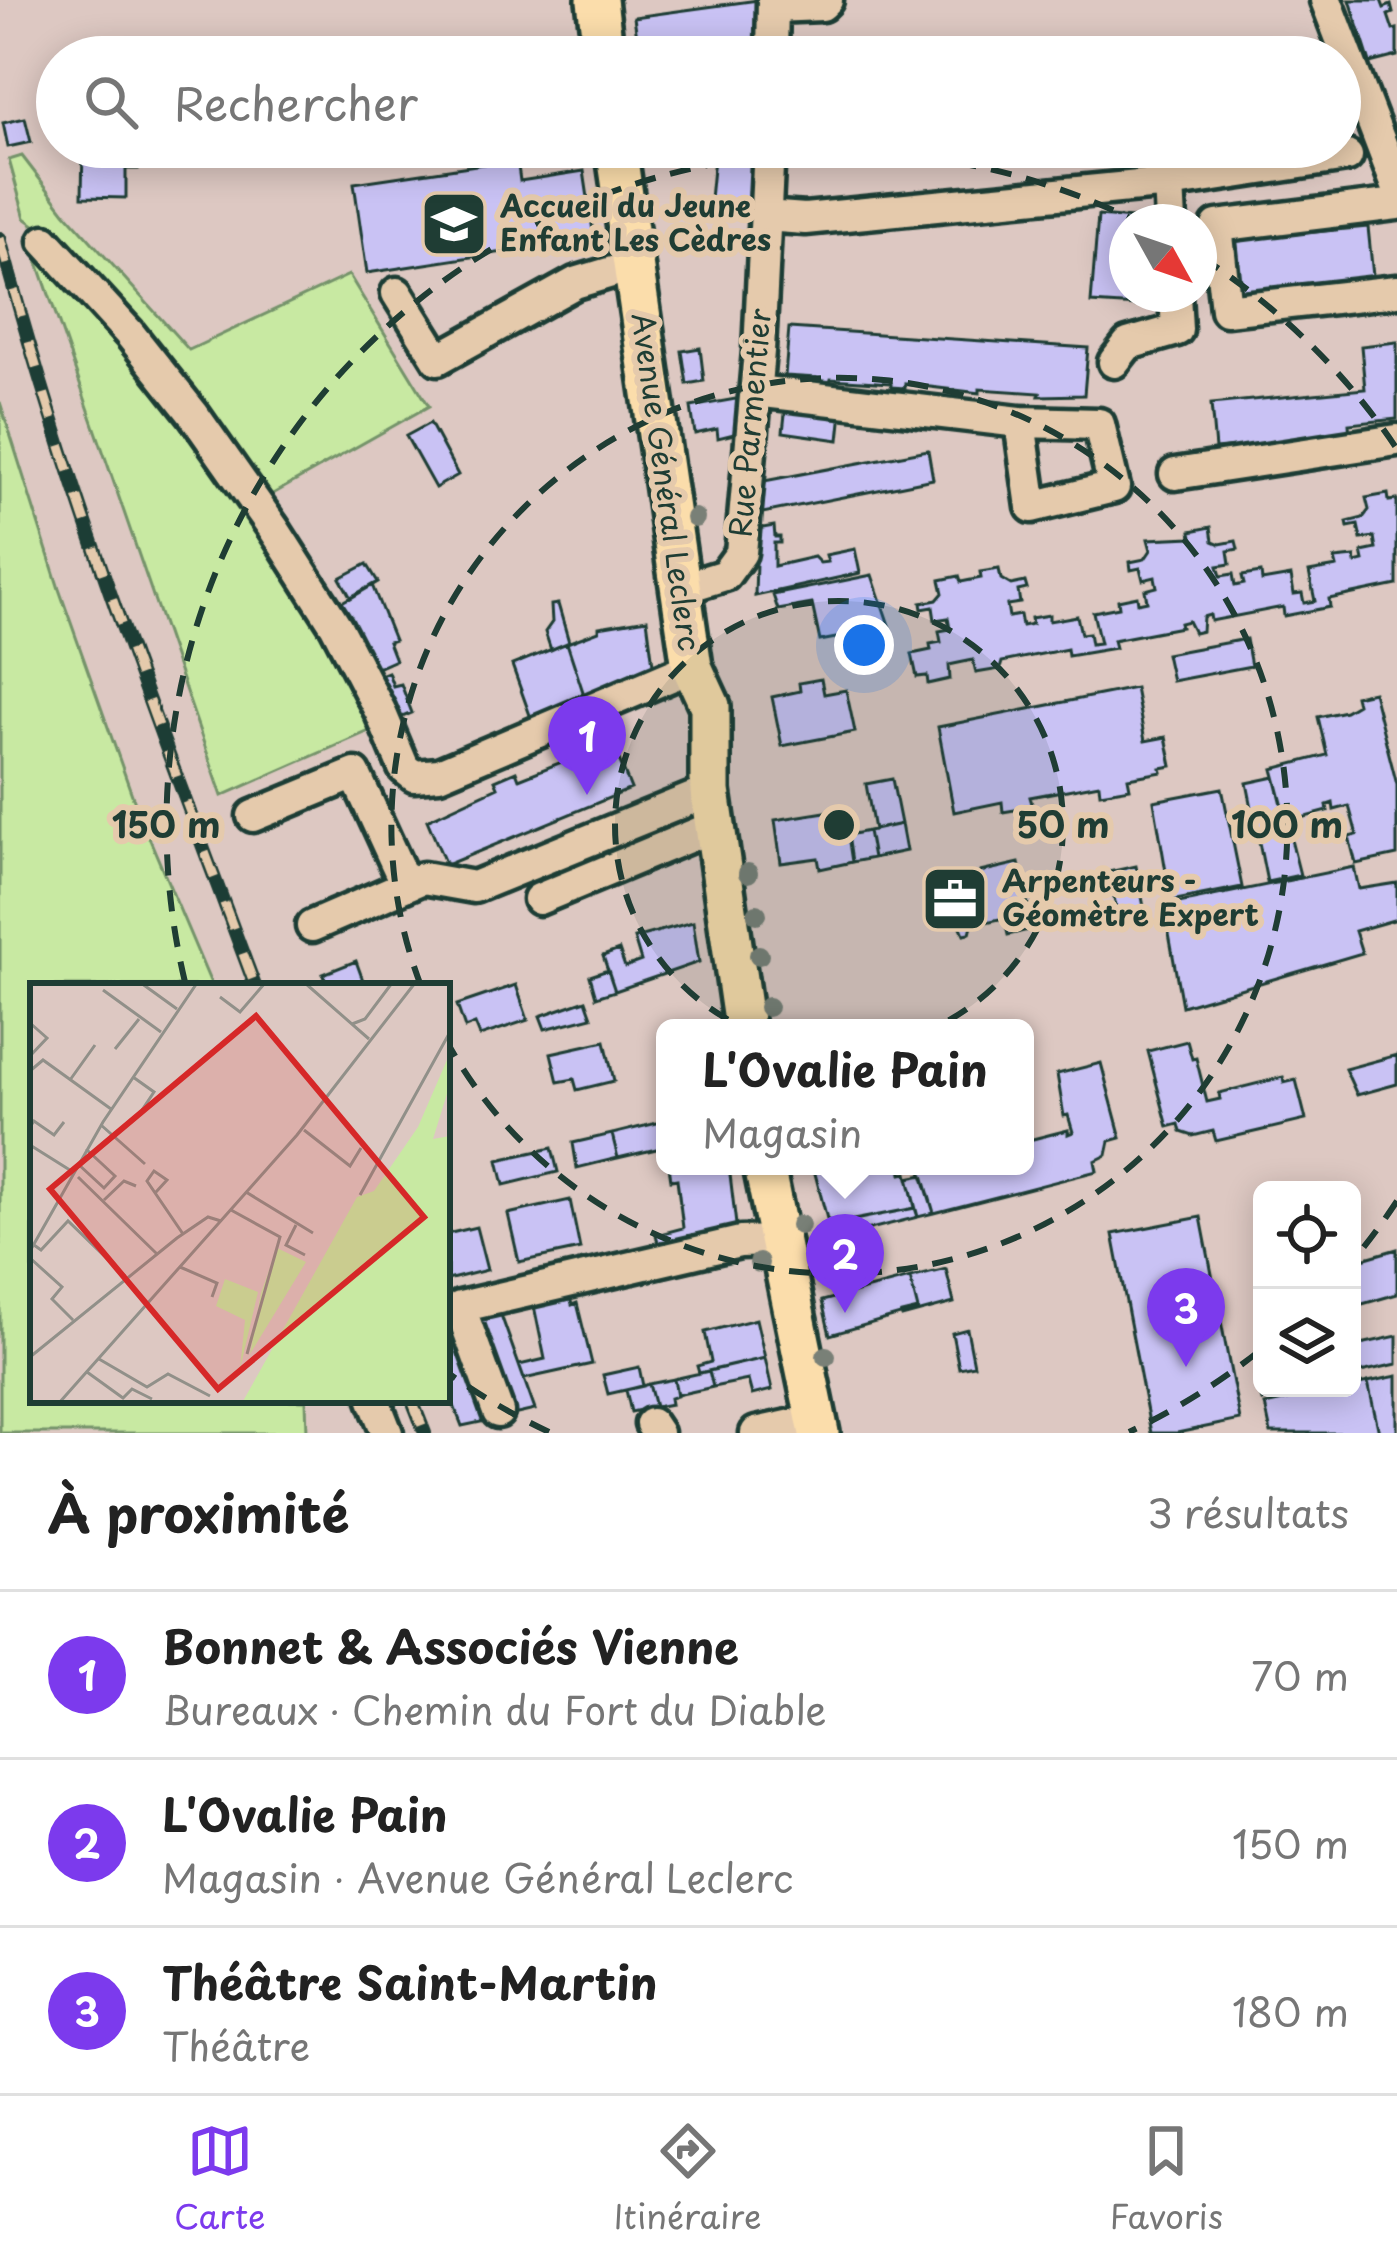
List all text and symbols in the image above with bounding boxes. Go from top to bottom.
search box [36,36,1361,168]
text: Rechercher [174,68,418,136]
icon: search [78,69,144,135]
place label: Accueil du Jeune Enfant Les Cèdres [499,182,771,261]
school or university icon: Accueil du Jeune Enfant Les Cèdres [419,189,489,259]
north arrow [1109,204,1217,312]
street label: Rue Parmentier [716,306,781,539]
street label: Avenue Général Leclerc [621,310,713,654]
your location [834,615,894,675]
pin: 1 [548,696,626,795]
text: 150 m [111,796,221,850]
text: 50 m [1016,796,1110,850]
text: 100 m [1231,796,1343,850]
centre of rings [818,804,860,846]
place label: Arpenteurs - Géomètre Expert [1002,857,1259,936]
office icon: Arpenteurs - Géomètre Expert [920,864,990,934]
inset map [30,983,450,1403]
popup [656,1019,1034,1175]
text: L'Ovalie Pain [702,1034,988,1102]
text: Magasin [702,1102,862,1161]
map controls [1253,1181,1361,1397]
button: locate [1253,1181,1361,1289]
pin: 2 [806,1214,884,1313]
pin: 3 [1147,1268,1225,1367]
button: layers [1253,1289,1361,1397]
text: À proximité [48,1473,349,1550]
text: 3 résultats [1147,1482,1349,1541]
text: Bonnet & Associés Vienne [162,1611,739,1679]
text: 1 [78,1645,96,1704]
text: 70 m [1251,1645,1349,1704]
text: Bureaux · Chemin du Fort du Diable [162,1679,826,1738]
text: L'Ovalie Pain [162,1779,448,1847]
text: 2 [73,1813,101,1872]
text: 150 m [1232,1813,1349,1872]
text: Magasin · Avenue Général Leclerc [162,1847,793,1906]
text: Théâtre Saint-Martin [162,1947,658,2015]
text: 3 [74,1981,100,2040]
text: 180 m [1232,1981,1349,2040]
text: Théâtre [162,2015,310,2074]
tab: Carte [174,2118,265,2240]
tab: Itinéraire [613,2118,762,2240]
tab: Favoris [1110,2118,1223,2240]

